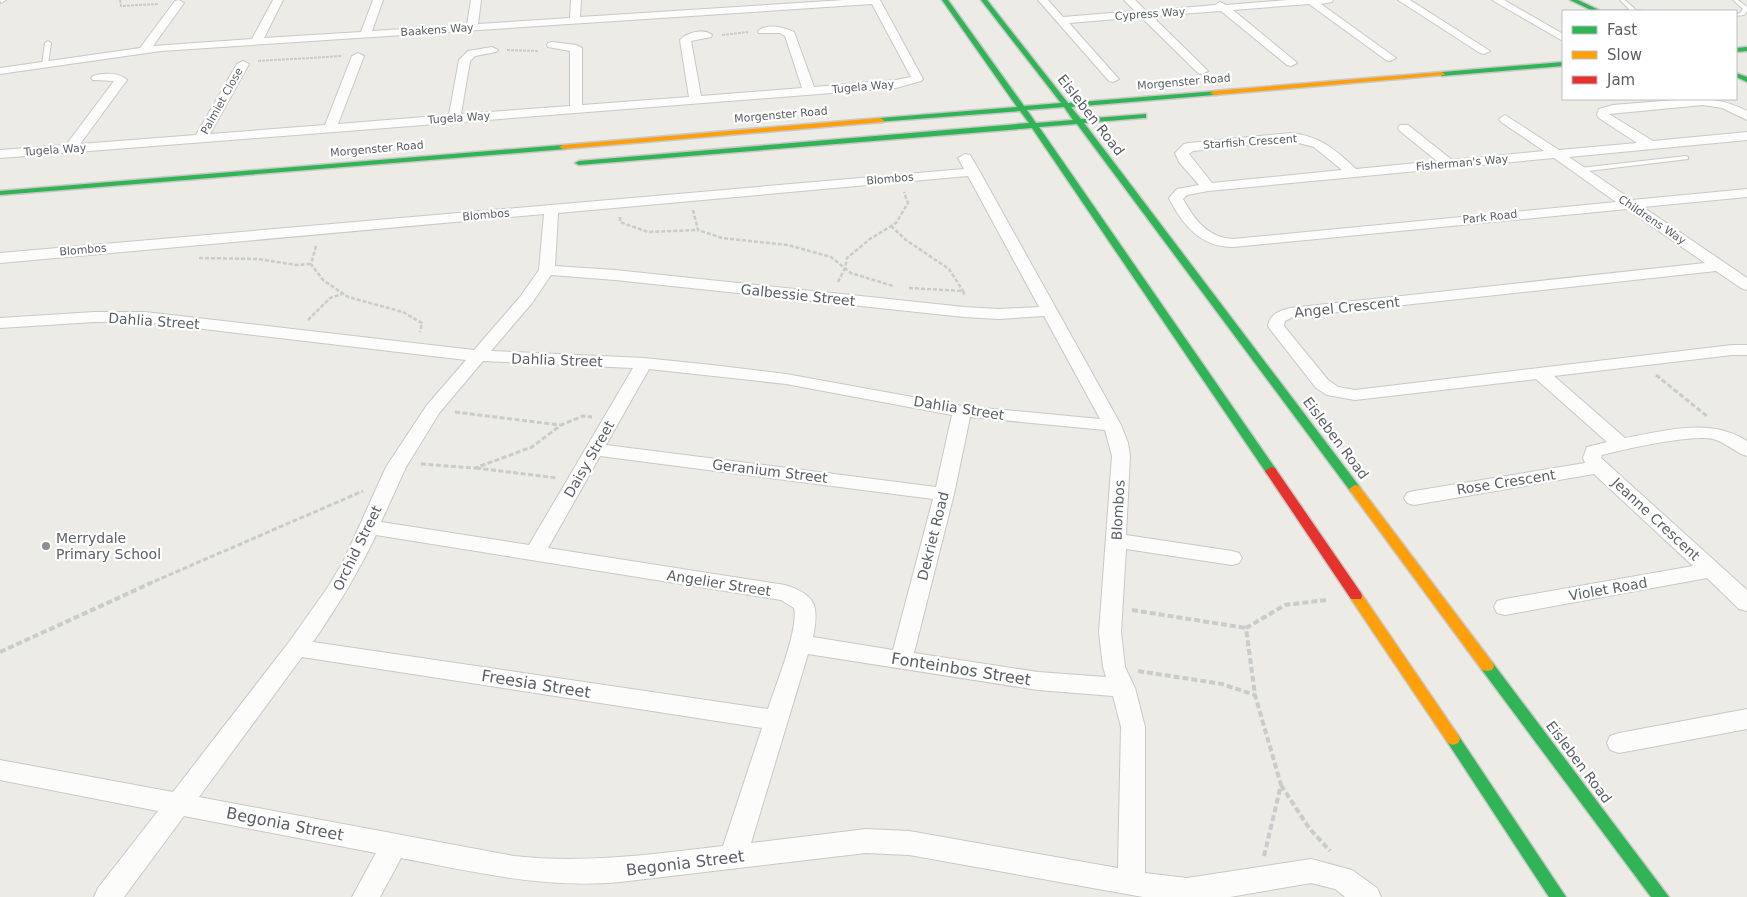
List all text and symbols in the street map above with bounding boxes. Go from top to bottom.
street label: Cypress Way [1114,5,1186,23]
legend [1562,10,1737,100]
street label: Baakens Way [400,21,475,39]
text: Fast [1607,21,1637,39]
text: Slow [1607,46,1642,64]
street label: Palmiet Close [198,65,246,137]
street label: Eisleben Road [1054,71,1128,159]
street label: Morgenster Road [1137,71,1231,93]
text: Jam [1606,71,1635,89]
street label: Tugela Way [830,78,895,96]
street label: Morgenster Road [734,104,828,126]
street label: Tugela Way [426,109,491,127]
street label: Starfish Crescent [1203,132,1298,152]
street label: Morgenster Road [330,138,424,160]
street label: Tugela Way [22,141,87,159]
street label: Fisherman's Way [1415,152,1509,174]
street label: Blombos [866,170,914,188]
street label: Childrens Way [1616,193,1689,248]
street label: Blombos [462,206,510,224]
street label: Park Road [1462,208,1518,226]
street label: Blombos [59,241,107,259]
street label: Galbessie Street [740,281,856,309]
street label: Angel Crescent [1293,293,1401,321]
street label: Dahlia Street [108,310,201,332]
street label: Dahlia Street [511,350,604,370]
street label: Dahlia Street [913,393,1006,423]
street label: Eisleben Road [1300,394,1372,482]
street label: Daisy Street [561,417,618,500]
street label: Geranium Street [711,456,829,486]
street label: Rose Crescent [1455,466,1557,498]
street label: Jeanne Crescent [1608,474,1703,564]
street label: Blombos [1108,479,1128,541]
street label: Dekriet Road [914,490,952,582]
street label: Orchid Street [329,502,385,593]
place label: Merrydale Primary School [56,530,161,562]
marker: Merrydale Primary School [40,540,52,552]
street label: Angelier Street [666,567,773,599]
street label: Violet Road [1568,574,1648,604]
street label: Fonteinbos Street [890,649,1032,689]
street label: Freesia Street [480,666,592,702]
street label: Eisleben Road [1543,718,1615,806]
street label: Begonia Street [225,803,345,845]
street label: Begonia Street [625,846,745,880]

